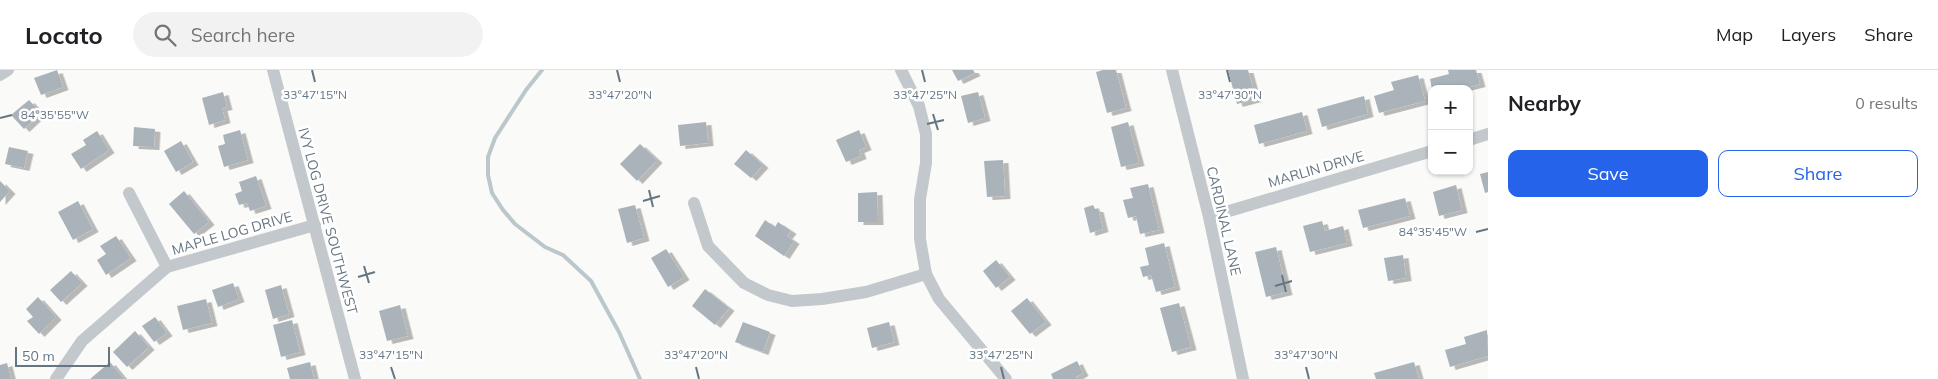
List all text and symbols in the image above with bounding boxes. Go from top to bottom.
search box [133,12,483,57]
text: Locato [25,20,103,50]
icon: search [151,21,179,49]
text: Search here [191,23,295,47]
text: Map [1716,23,1753,46]
text: Layers [1781,23,1836,46]
text: Share [1864,23,1913,46]
map controls [1428,85,1473,175]
button: + [1428,85,1473,130]
text: 33°47'15"N [283,87,347,102]
text: 33°47'20"N [588,87,652,102]
text: 33°47'25"N [893,87,957,102]
text: 33°47'30"N [1198,87,1262,102]
text: Nearby [1508,90,1581,116]
text: 0 results [1855,93,1918,113]
text: 84°35'55"W [21,107,89,122]
street label: IVY LOG DRIVE SOUTHWEST [294,126,362,317]
button: − [1428,130,1473,175]
street label: MARLIN DRIVE [1266,147,1366,191]
button: Save [1508,150,1708,197]
button: Share [1718,150,1918,197]
street label: CARDINAL LANE [1203,165,1245,277]
street label: MAPLE LOG DRIVE [170,207,294,259]
text: 84°35'45"W [1399,224,1467,239]
scale bar [15,344,110,367]
text: 50 m [22,347,55,365]
text: 33°47'15"N [359,347,423,362]
text: 33°47'20"N [664,347,728,362]
text: 33°47'25"N [969,347,1033,362]
text: 33°47'30"N [1274,347,1338,362]

